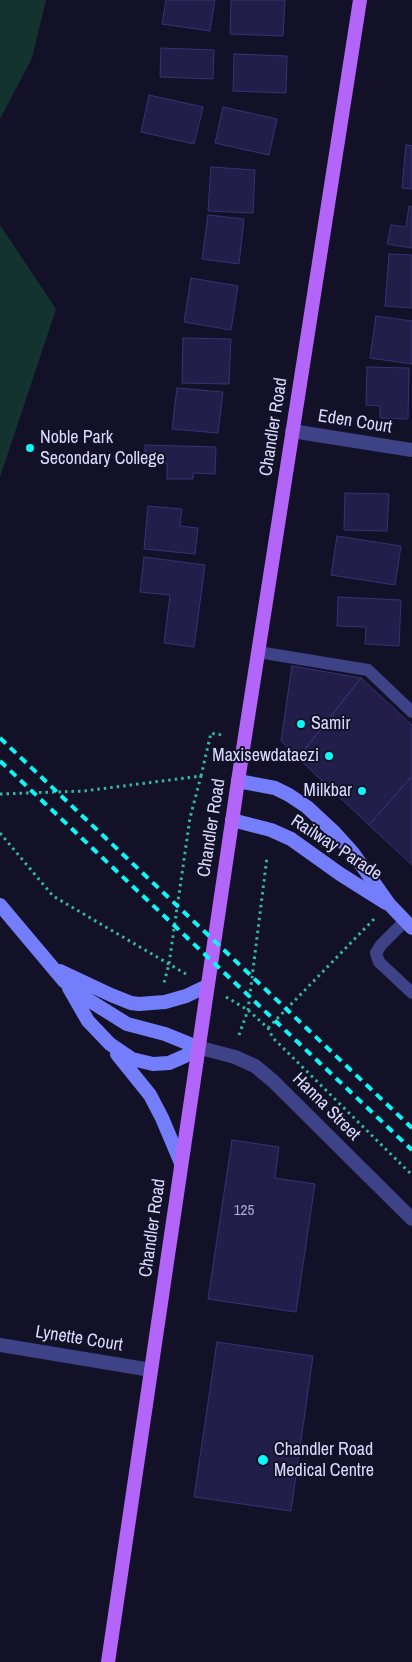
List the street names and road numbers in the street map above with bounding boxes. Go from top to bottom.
street label: Chandler Road [256,376,292,478]
street label: Eden Court [316,405,394,439]
street label: Chandler Road [194,777,230,879]
street label: Railway Parade [286,811,386,885]
street label: Hanna Street [288,1069,364,1145]
street label: Chandler Road [135,1177,171,1279]
street label: Lynette Court [34,1321,124,1357]

